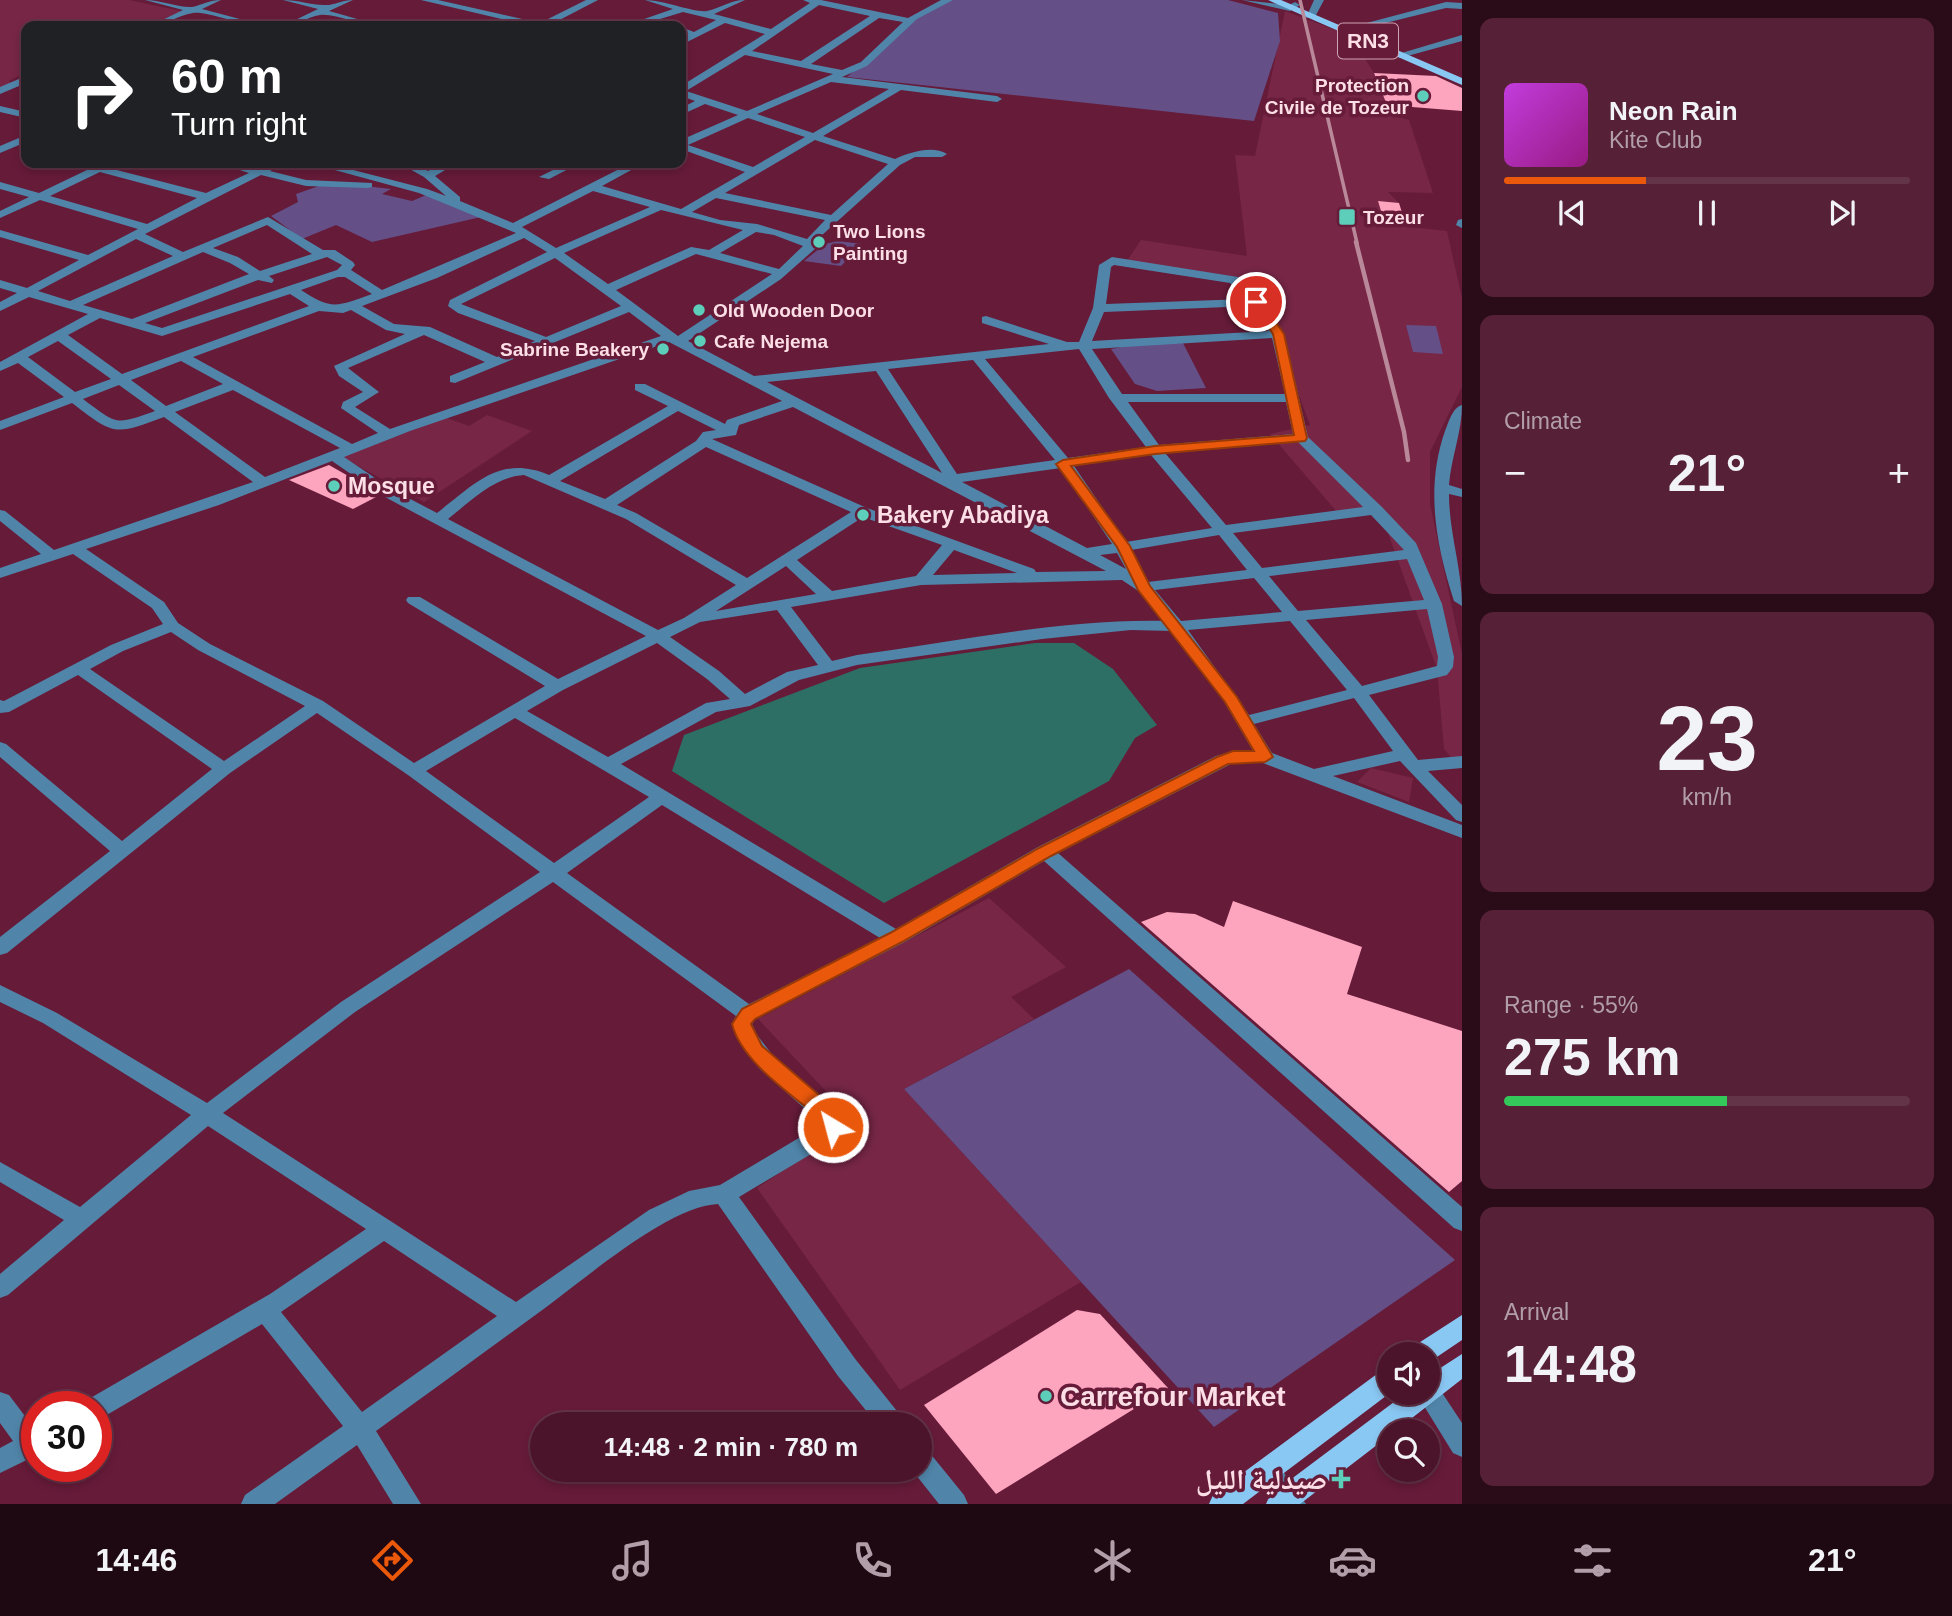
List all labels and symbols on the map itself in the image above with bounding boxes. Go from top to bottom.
road number: RN3 [1338,23,1398,58]
place label: Protection Civile de Tozeur [1265,75,1410,118]
marker: Protection Civile de Tozeur [1415,88,1431,104]
marker: Tozeur [1337,207,1357,227]
place label: Tozeur [1363,207,1424,228]
place label: Two Lions Painting [833,221,926,264]
marker: Two Lions Painting [811,234,827,250]
pin [1226,272,1286,332]
place label: Old Wooden Door [713,300,875,321]
marker: Old Wooden Door [691,302,707,318]
place label: Cafe Nejema [714,331,828,352]
marker: Cafe Nejema [692,333,708,349]
place label: Sabrine Beakery [500,339,649,360]
marker: Sabrine Beakery [655,341,671,357]
place label: Mosque [348,473,435,499]
marker: Mosque [326,478,342,494]
place label: Bakery Abadiya [877,502,1049,528]
marker: Bakery Abadiya [855,507,871,523]
position arrow [796,1090,870,1164]
place label: Carrefour Market [1060,1381,1286,1412]
marker: Carrefour Market [1038,1388,1054,1404]
speed limit sign: 30 [21,1391,112,1482]
place label: صيدلية الليل [1196,1464,1327,1497]
marker: صيدلية الليل [1333,1471,1349,1487]

